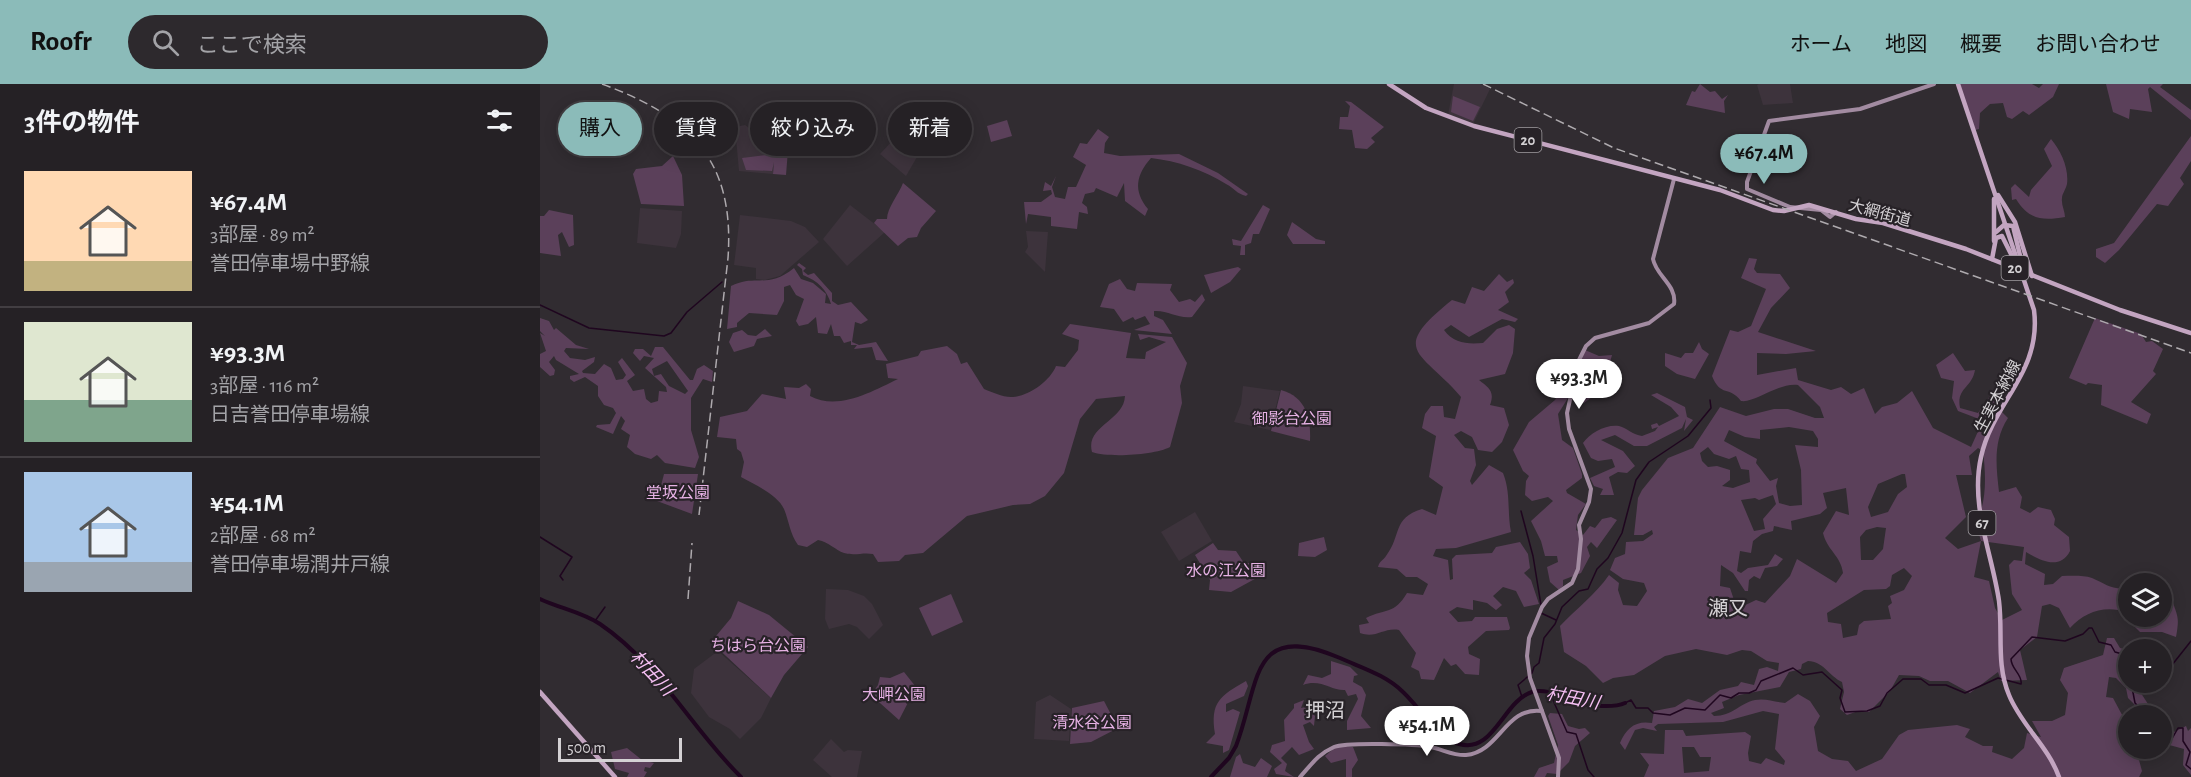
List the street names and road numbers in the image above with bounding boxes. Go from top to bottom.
road number: 20 [1514,128,1542,152]
street label: 大網街道 [1847,196,1913,229]
road number: 20 [2002,256,2028,280]
street label: 生実本納線 [1971,357,2024,436]
road number: 67 [1968,511,1996,535]

